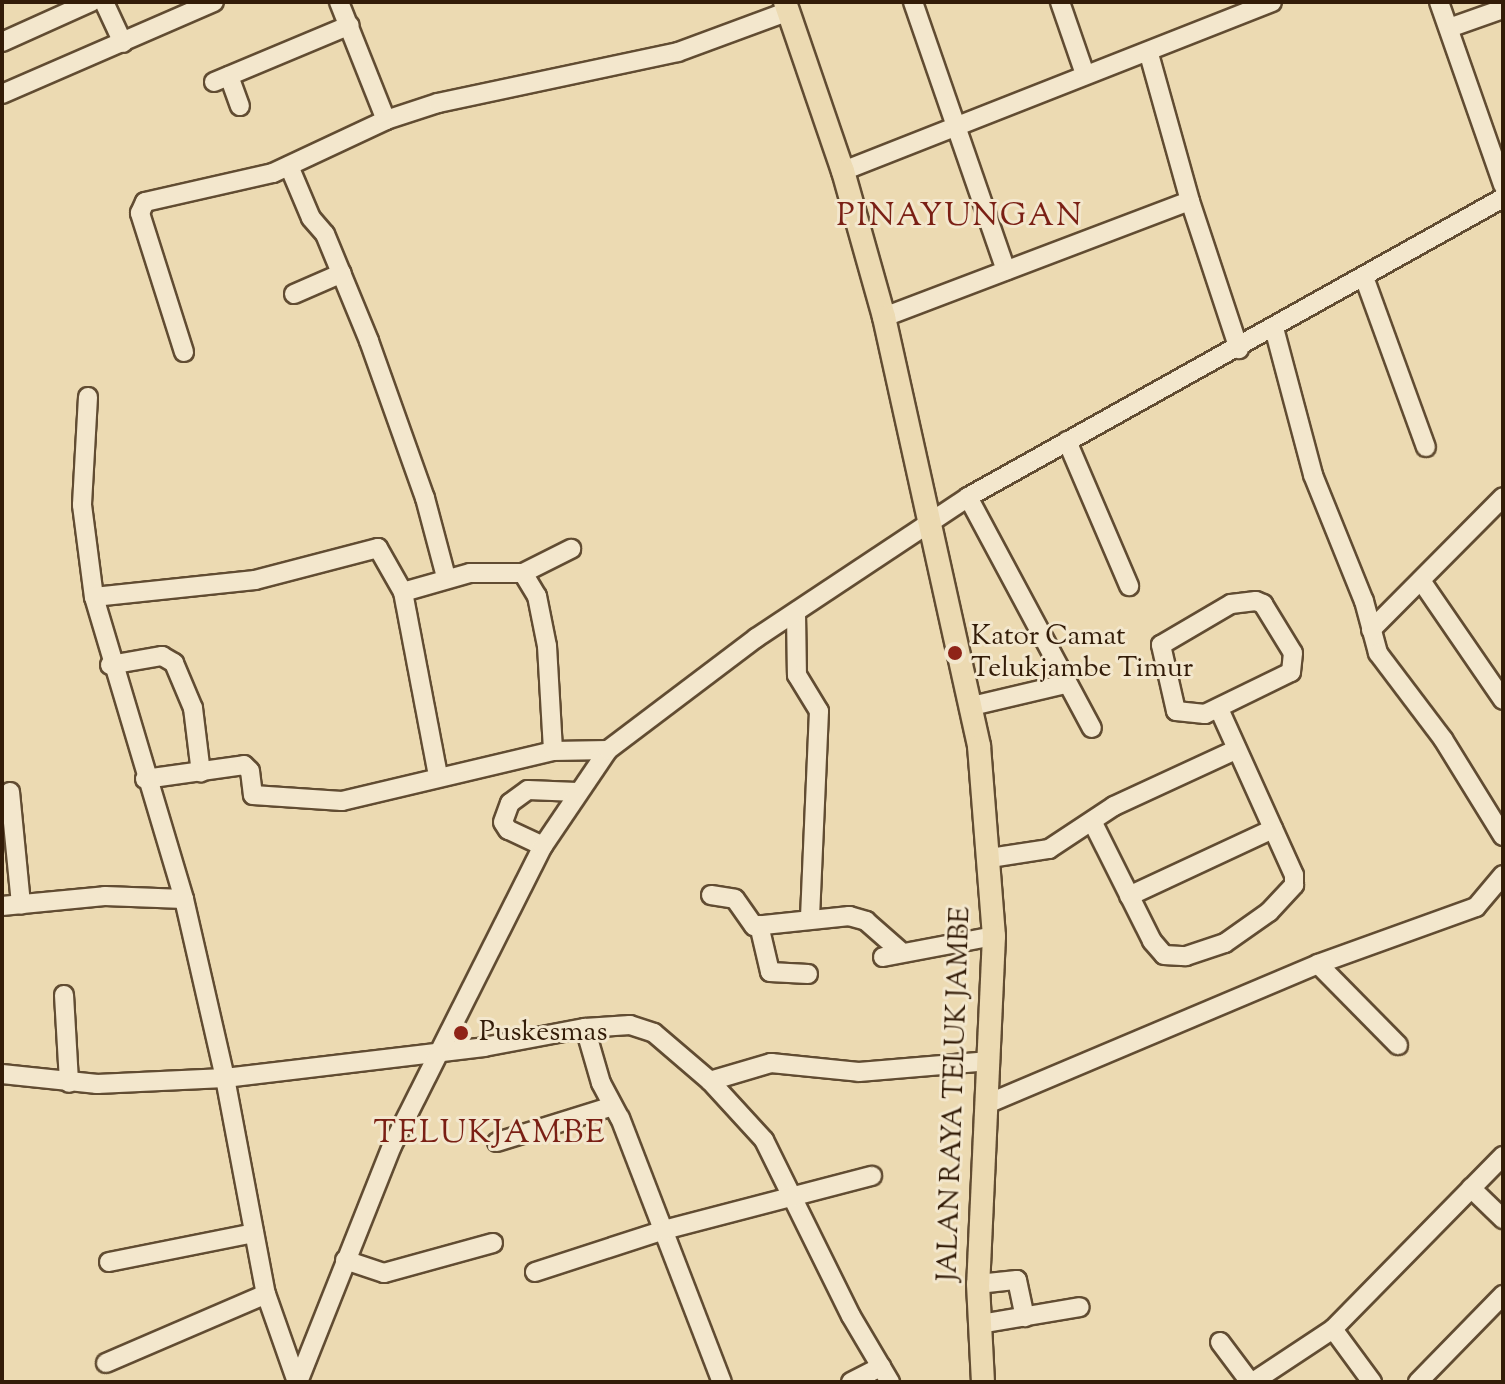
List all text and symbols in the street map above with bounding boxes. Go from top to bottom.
district label: PINAYUNGAN [836,198,1084,236]
place label: Kator Camat Telukjambe Timur [971,620,1193,686]
marker: Kator Camat Telukjambe Timur [946,644,964,662]
street label: JALAN RAYA TELUK JAMBE [932,906,978,1282]
place label: Puskesmas [479,1016,607,1050]
marker: Puskesmas [450,1022,472,1044]
district label: TELUKJAMBE [373,1115,607,1153]

